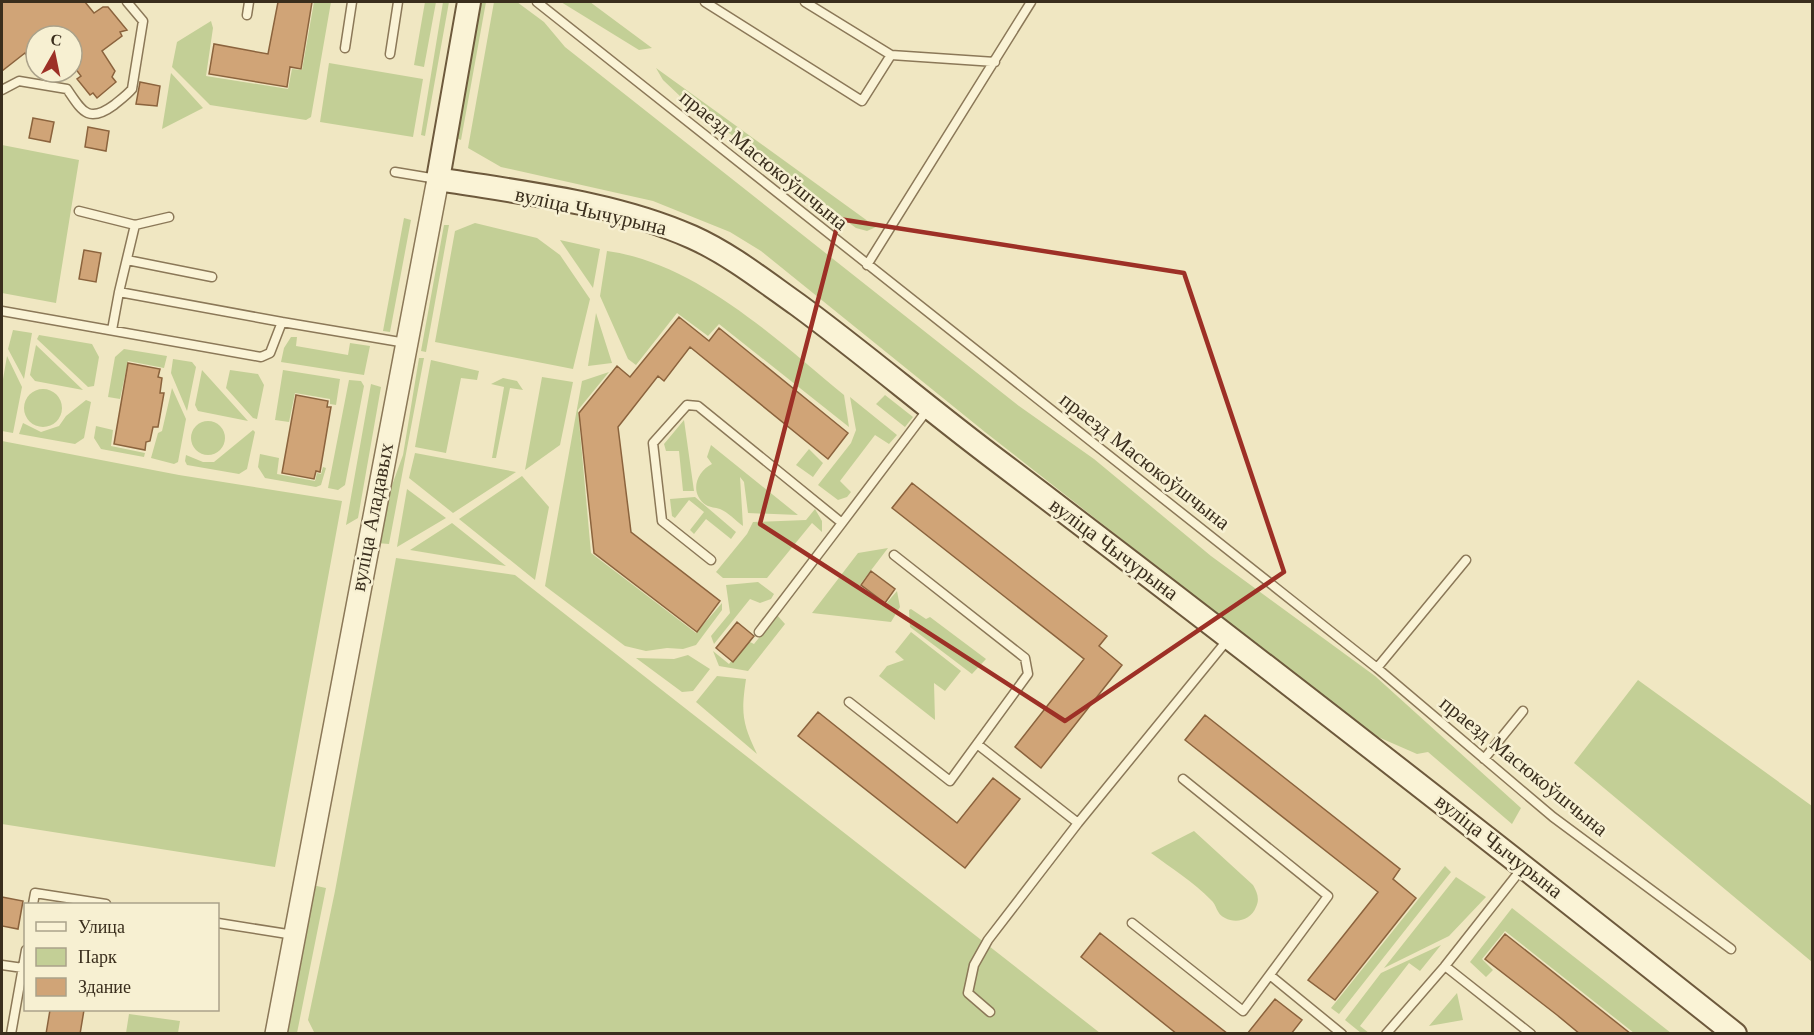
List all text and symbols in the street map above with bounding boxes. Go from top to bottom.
north arrow [24,24,84,84]
text: С [49,30,63,49]
street label: праезд Масюкоўшчына [675,85,853,236]
street label: вуліца Чычурына [513,182,670,240]
street label: праезд Масюкоўшчына [1055,387,1235,535]
street label: вуліца Аладавых [346,440,398,593]
street label: вуліца Чычурына [1045,493,1184,606]
street label: праезд Масюкоўшчына [1435,691,1613,842]
street label: вуліца Чычурына [1431,789,1568,904]
legend [24,903,219,1011]
text: Улица [78,917,125,937]
text: Парк [78,947,117,967]
text: Здание [78,977,131,997]

